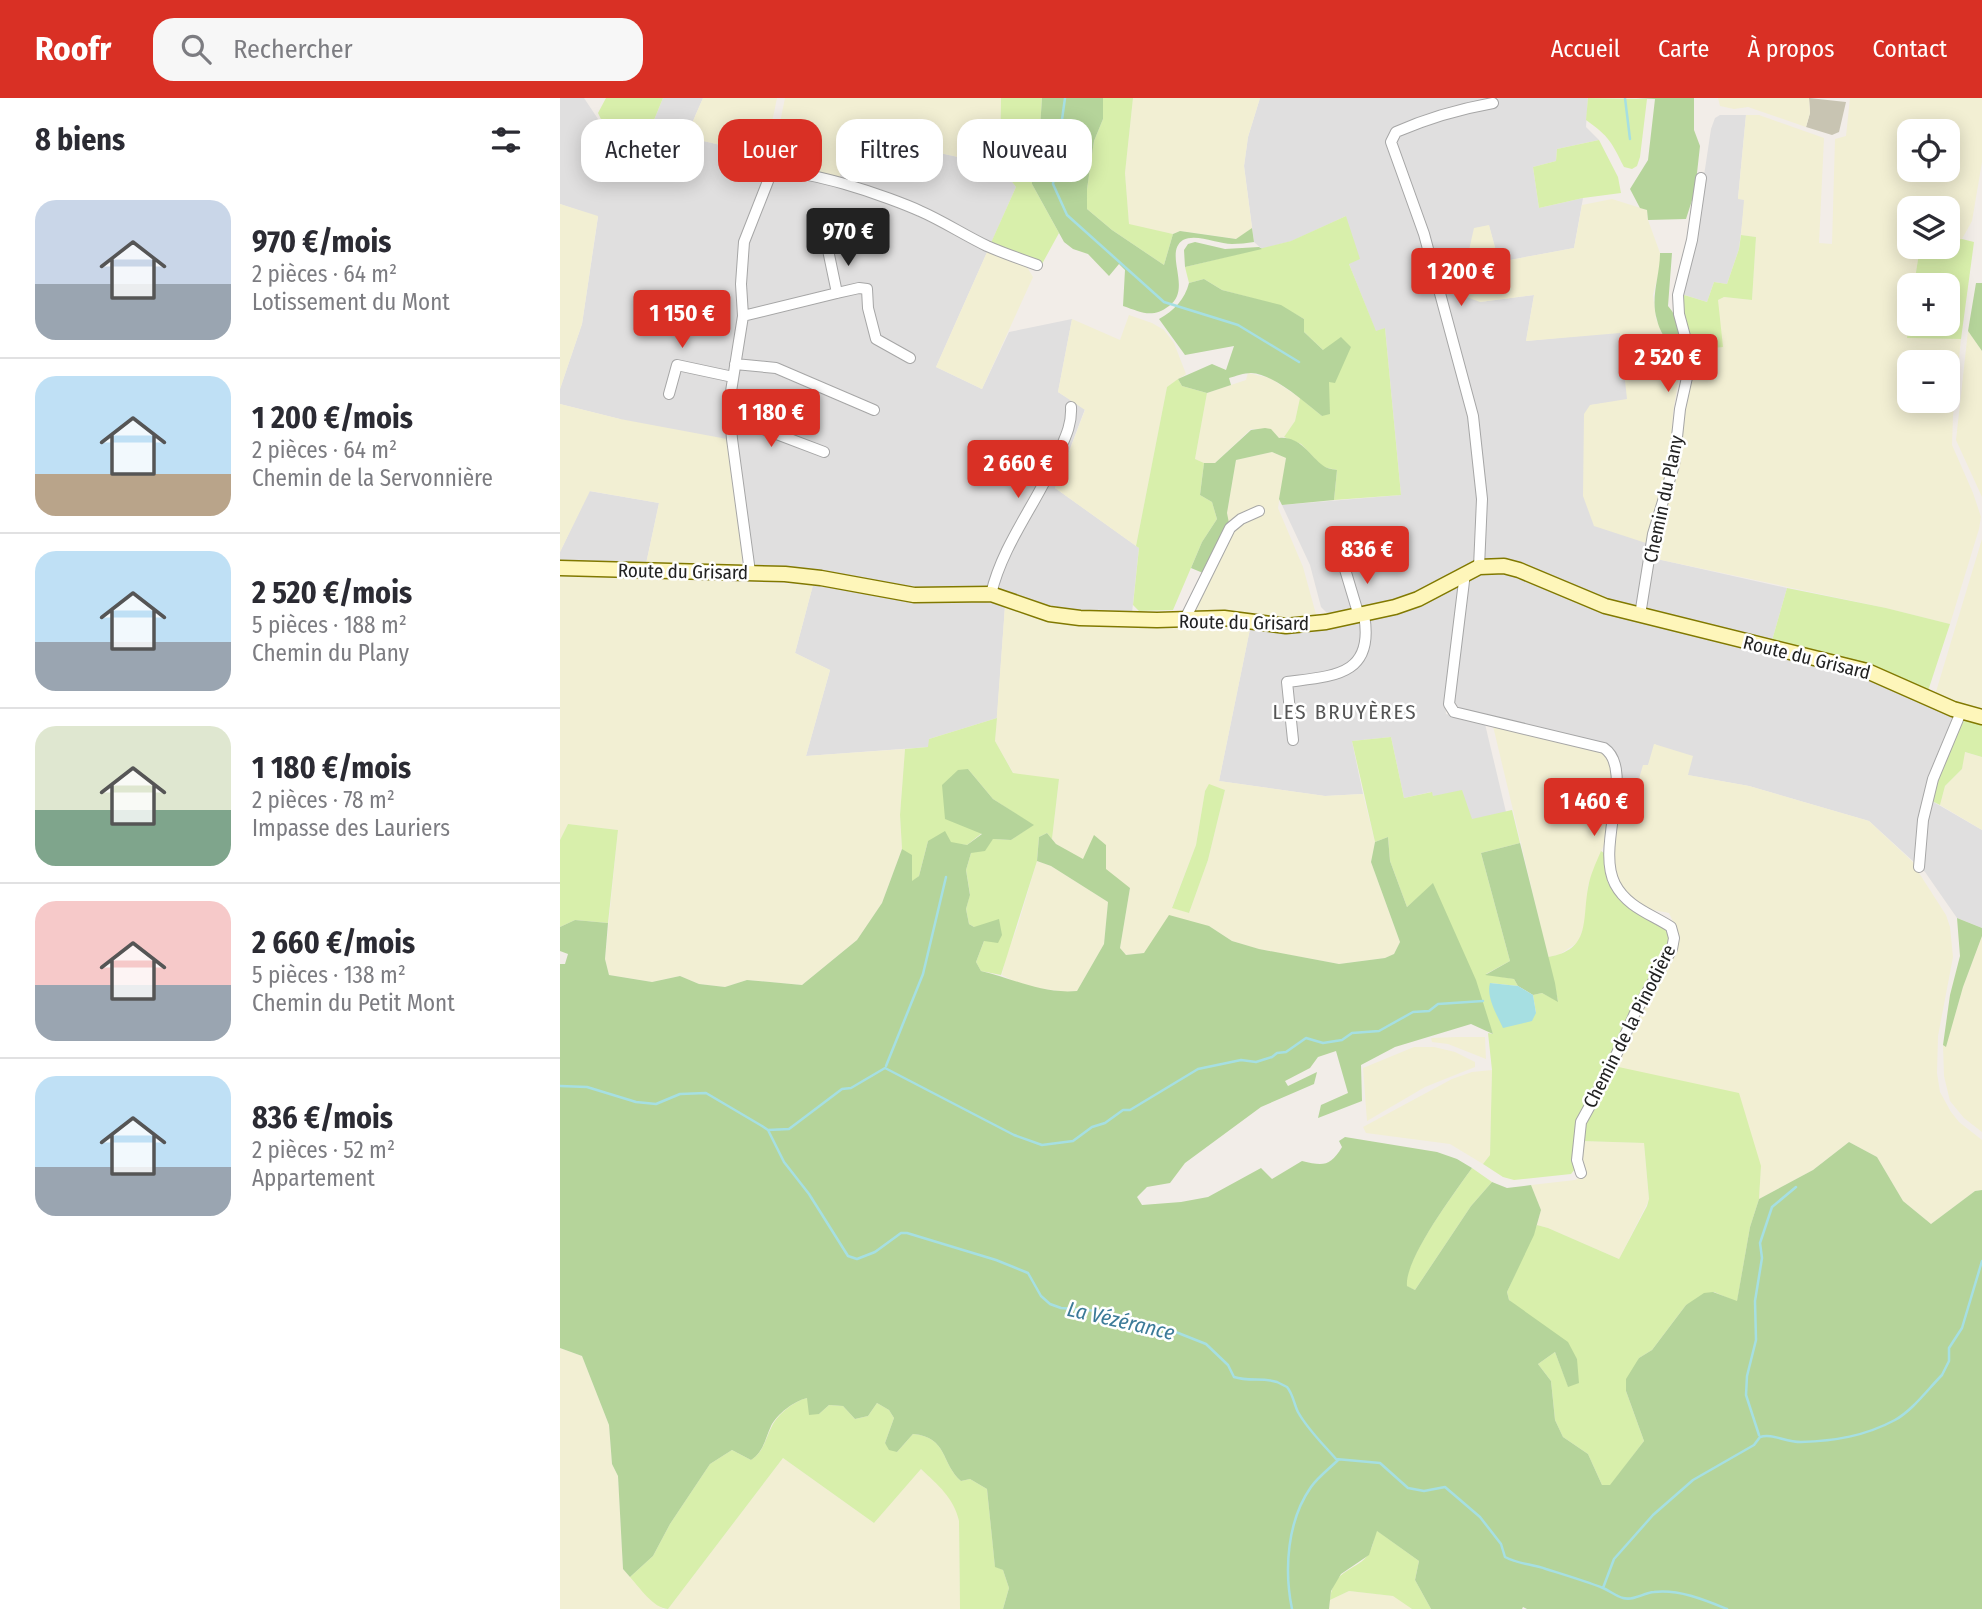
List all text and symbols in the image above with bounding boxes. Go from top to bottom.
search box [153,18,643,81]
text: Roofr [35,29,111,69]
icon: search [177,30,215,68]
text: Rechercher [233,34,353,65]
text: Accueil [1551,35,1620,63]
text: Carte [1658,35,1709,63]
text: À propos [1747,35,1834,63]
text: Contact [1872,35,1947,63]
chip: Acheter [581,119,704,182]
chip: Louer [718,119,822,182]
chip: Filtres [836,119,943,182]
chip: Nouveau [957,119,1092,182]
map controls [1897,119,1960,413]
button: locate [1897,119,1960,182]
icon: filters [487,121,525,159]
text: 8 biens [35,122,125,158]
button: layers [1897,196,1960,259]
pin: 970 € [799,208,897,268]
text: 970 € [823,217,873,245]
text: 970 €/mois [252,224,391,260]
icon: home [91,228,175,312]
pin: 1 200 € [1396,248,1526,308]
text: 1 200 € [1427,257,1495,285]
text: 2 pièces · 64 m² [252,260,397,288]
button: + [1897,273,1960,336]
text: Lotissement du Mont [252,288,450,316]
pin: 1 150 € [617,290,747,350]
text: 1 150 € [649,299,715,327]
pin: 2 520 € [1603,334,1733,394]
text: 2 520 € [1635,343,1701,371]
button: − [1897,350,1960,413]
pin: 1 180 € [706,390,836,449]
text: 1 180 € [738,398,804,426]
text: 1 200 €/mois [252,400,413,436]
icon: home [91,404,175,488]
street label: Chemin du Plany [1639,433,1688,565]
text: 2 pièces · 64 m² [252,436,397,464]
pin: 2 660 € [953,440,1083,500]
text: 2 660 € [983,449,1053,477]
text: Chemin de la Servonnière [252,464,493,492]
pin: 836 € [1318,526,1416,586]
text: 836 € [1341,535,1393,563]
street label: Route du Grisard [618,559,748,584]
text: 2 520 €/mois [252,575,412,611]
icon: home [91,579,175,663]
street label: Route du Grisard [1179,610,1309,635]
text: 5 pièces · 188 m² [252,611,407,639]
street label: Route du Grisard [1741,631,1873,684]
text: Chemin du Plany [252,639,409,667]
district label: LES BRUYÈRES [1272,699,1418,725]
text: 1 180 €/mois [252,750,411,786]
icon: home [91,754,175,838]
pin: 1 460 € [1529,778,1659,838]
text: 2 pièces · 78 m² [252,786,395,814]
text: 1 460 € [1560,787,1628,815]
text: Impasse des Lauriers [252,814,450,842]
text: 2 660 €/mois [252,925,415,961]
icon: home [91,929,175,1013]
street label: Chemin de la Pinodière [1578,941,1681,1112]
text: 5 pièces · 138 m² [252,961,406,989]
text: Chemin du Petit Mont [252,989,455,1017]
text: 836 €/mois [252,1100,393,1136]
icon: home [91,1104,175,1188]
text: 2 pièces · 52 m² [252,1136,395,1164]
text: Appartement [252,1164,375,1192]
water label: La Vézérance [1065,1296,1177,1346]

